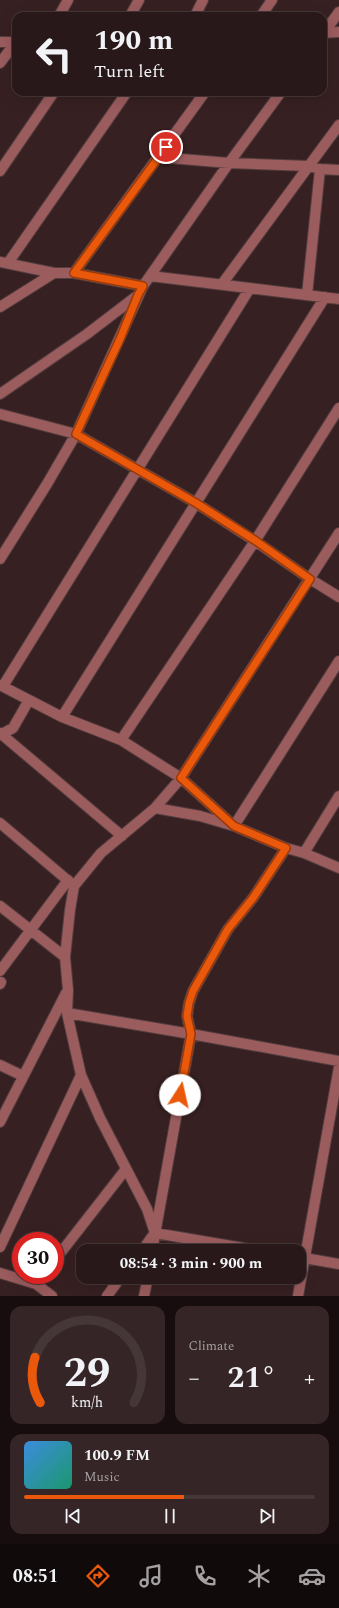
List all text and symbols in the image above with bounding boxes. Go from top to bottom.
text: 190 m [94,19,173,62]
icon: left [28,28,80,80]
text: Turn left [94,58,165,85]
pin [149,130,183,164]
icon: arrive [155,136,177,158]
position arrow [159,1074,201,1116]
speed limit sign: 30 [12,1232,64,1284]
text: 08:54 · 3 min · 900 m [120,1252,262,1275]
text: Climate [189,1336,234,1356]
text: 29 [64,1342,111,1405]
text: 21° [227,1355,276,1401]
text: − [189,1362,200,1395]
text: + [304,1362,315,1395]
text: km/h [71,1392,103,1414]
text: 100.9 FM [84,1444,150,1467]
text: Music [84,1467,120,1487]
icon: previous [62,1505,84,1527]
icon: pause [159,1505,181,1527]
icon: next [256,1505,278,1527]
icon: directions [84,1562,112,1590]
icon: music [137,1562,165,1590]
icon: phone [191,1562,219,1590]
icon: climate [245,1562,273,1590]
icon: car [298,1562,326,1590]
text: 08:51 [13,1563,58,1590]

